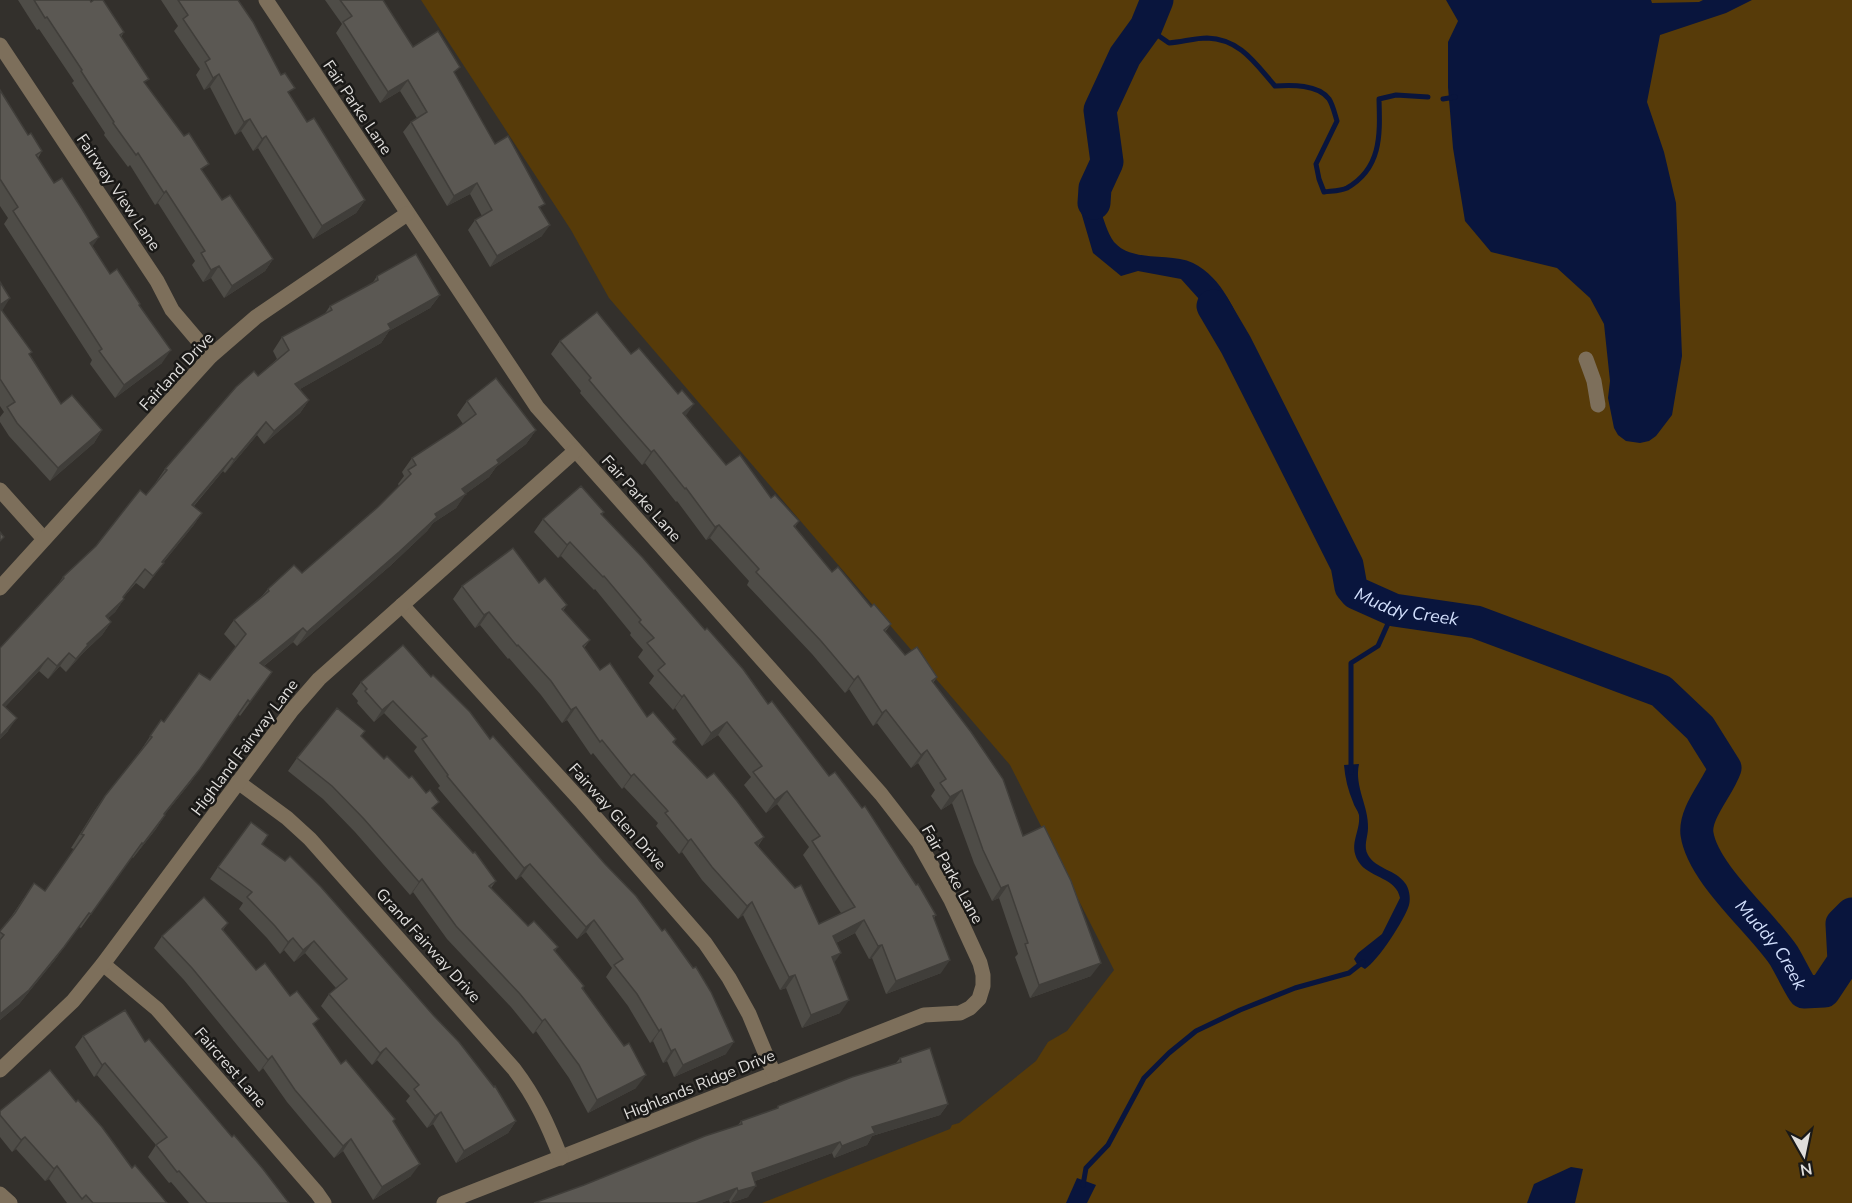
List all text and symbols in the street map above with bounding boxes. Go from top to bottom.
street label: Fair Parke Lane [317,56,397,159]
street label: Fairway View Lane [71,130,165,255]
street label: Fairland Drive [135,328,219,416]
street label: Fair Parke Lane [596,451,686,547]
water label: Muddy Creek [1351,582,1461,631]
street label: Highland Fairway Lane [186,675,303,820]
street label: Fairway Glen Drive [563,758,671,875]
street label: Fair Parke Lane [916,821,988,928]
street label: Grand Fairway Drive [371,884,486,1008]
water label: Muddy Creek [1730,895,1813,995]
street label: Faircrest Lane [189,1023,271,1113]
street label: Highlands Ridge Drive [620,1044,778,1125]
north arrow [1774,1125,1834,1185]
text: N [1799,1157,1814,1181]

